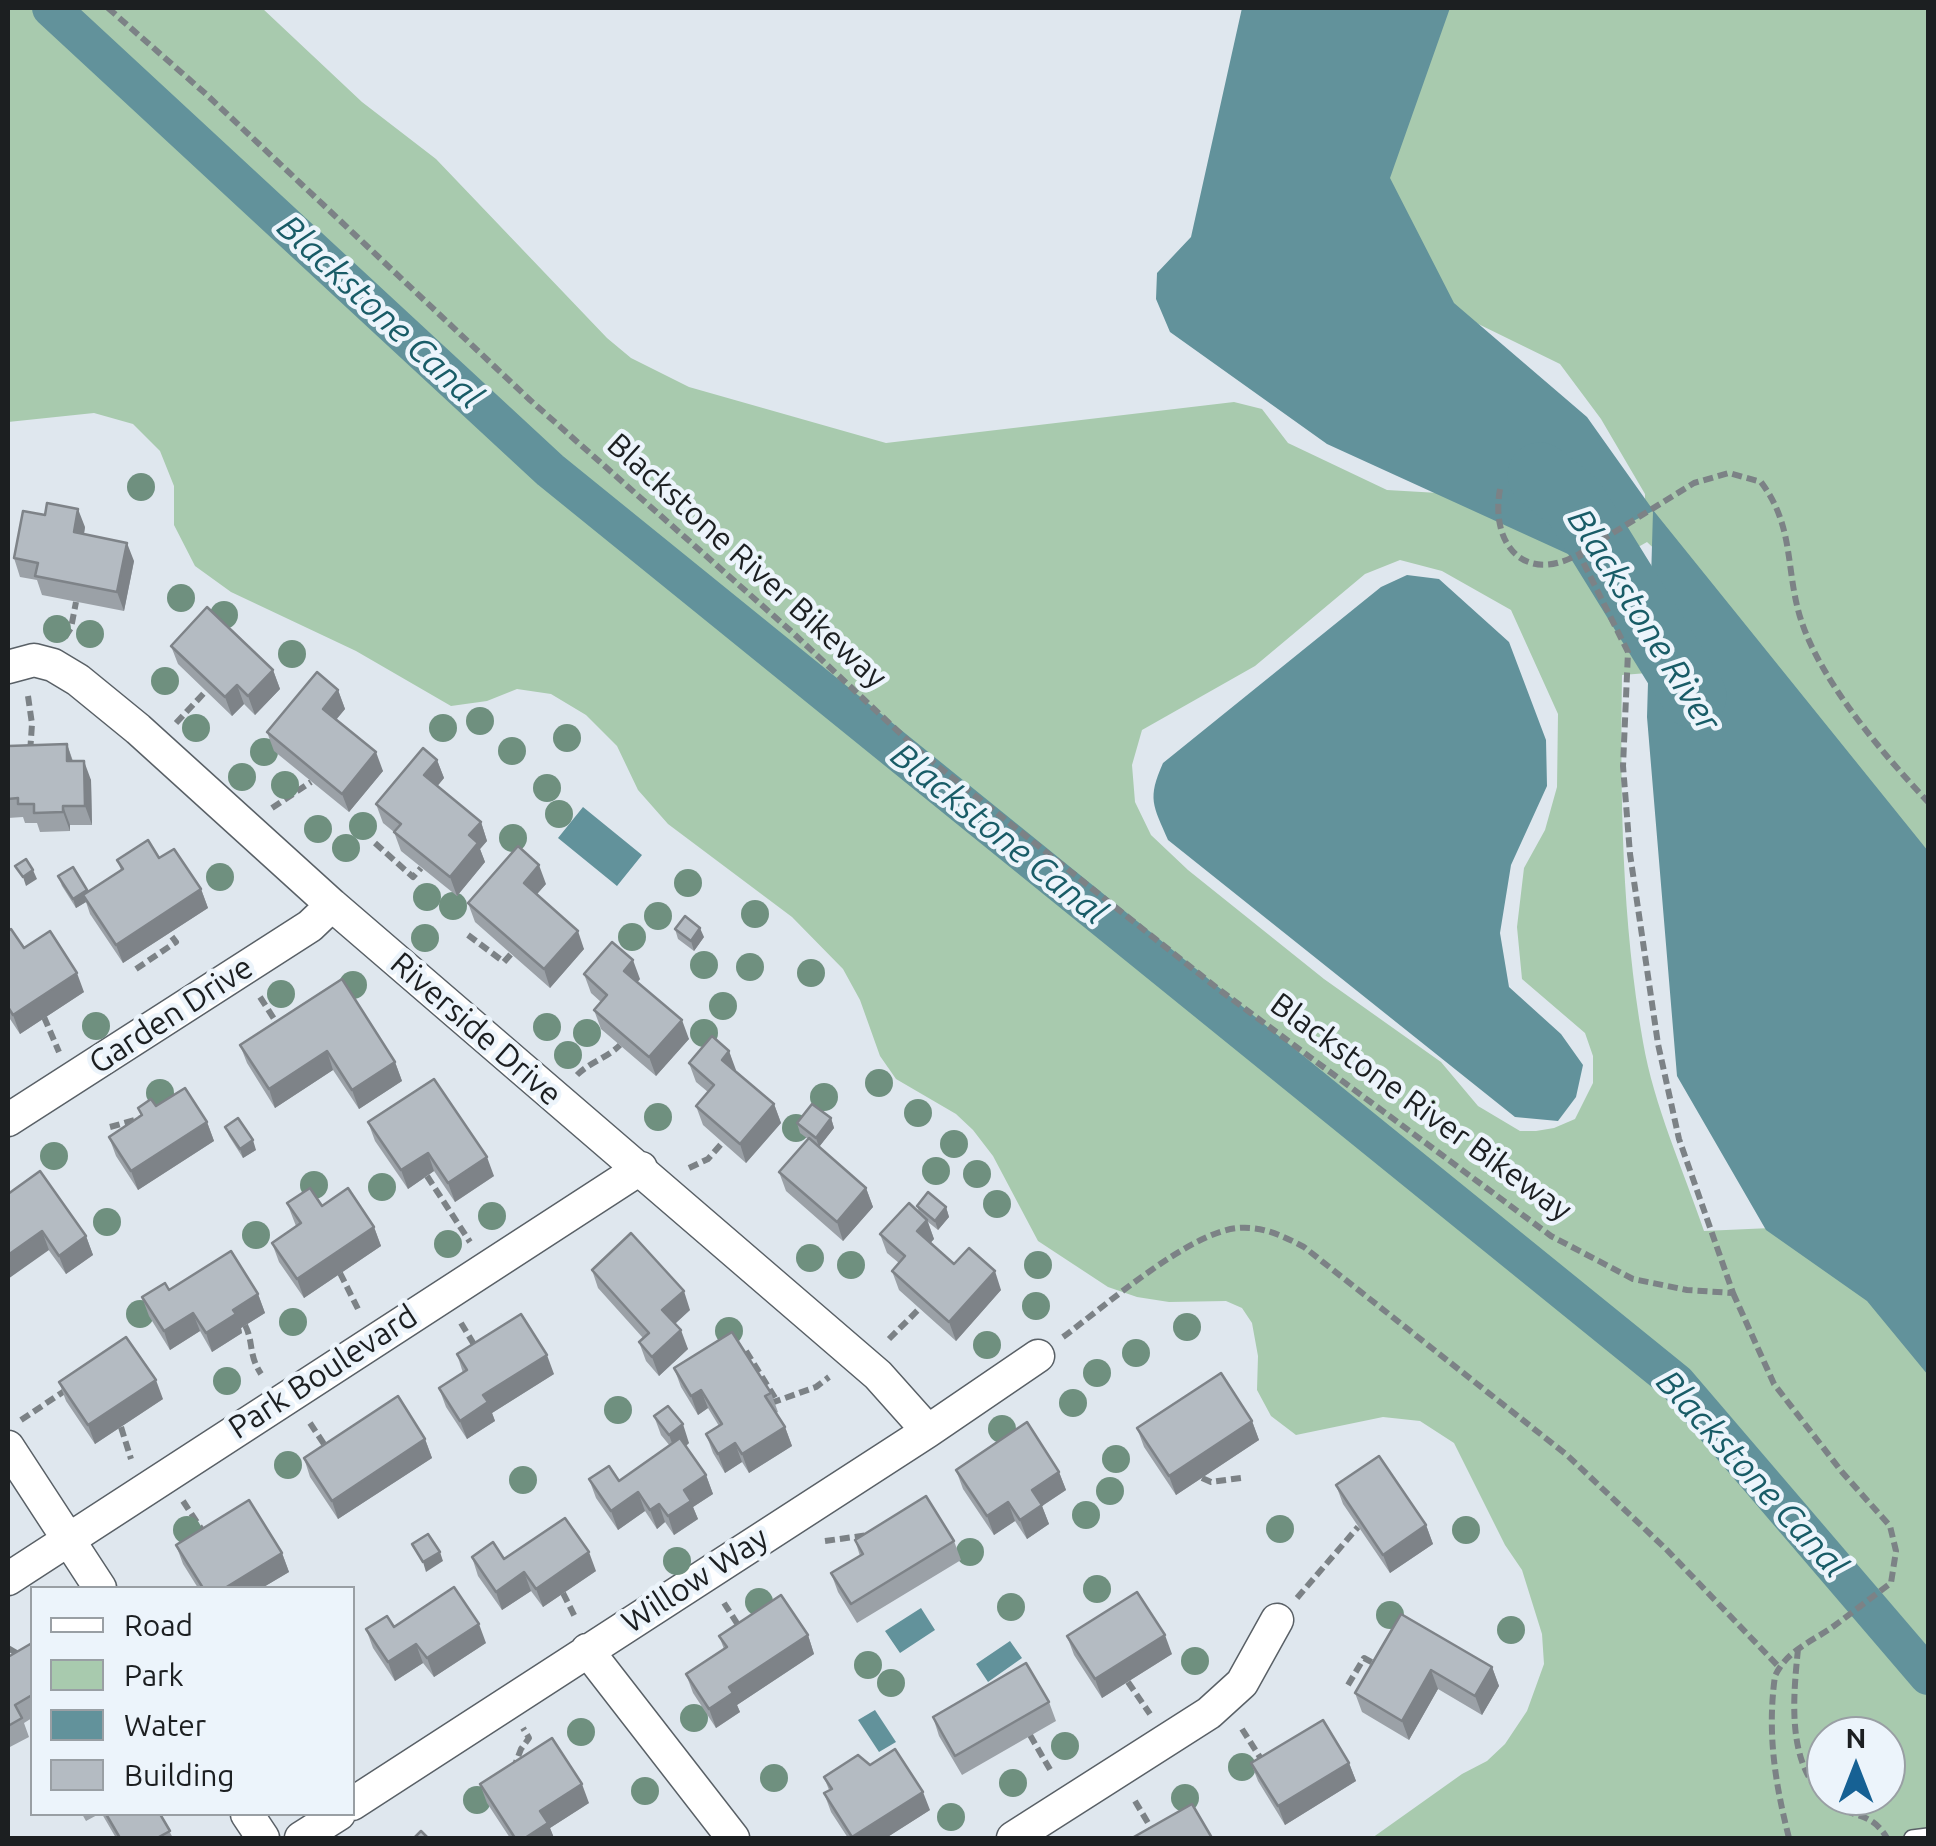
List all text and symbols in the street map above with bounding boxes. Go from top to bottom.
water label: Blackstone Canal [269,206,491,418]
street label: Blackstone River Bikeway [599,425,895,697]
water label: Blackstone River [1559,501,1729,739]
water label: Blackstone Canal [883,734,1115,934]
street label: Riverside Drive [383,944,569,1114]
street label: Garden Drive [82,948,260,1082]
street label: Blackstone River Bikeway [1263,985,1579,1229]
street label: Park Boulevard [221,1297,425,1447]
water label: Blackstone Canal [1648,1361,1856,1587]
street label: Willow Way [615,1519,775,1641]
legend [30,1586,355,1816]
text: Road [124,1608,193,1642]
text: Park [124,1658,184,1692]
text: Water [124,1708,206,1742]
north arrow [1806,1716,1906,1816]
text: N [1846,1722,1866,1753]
text: Building [124,1758,235,1792]

